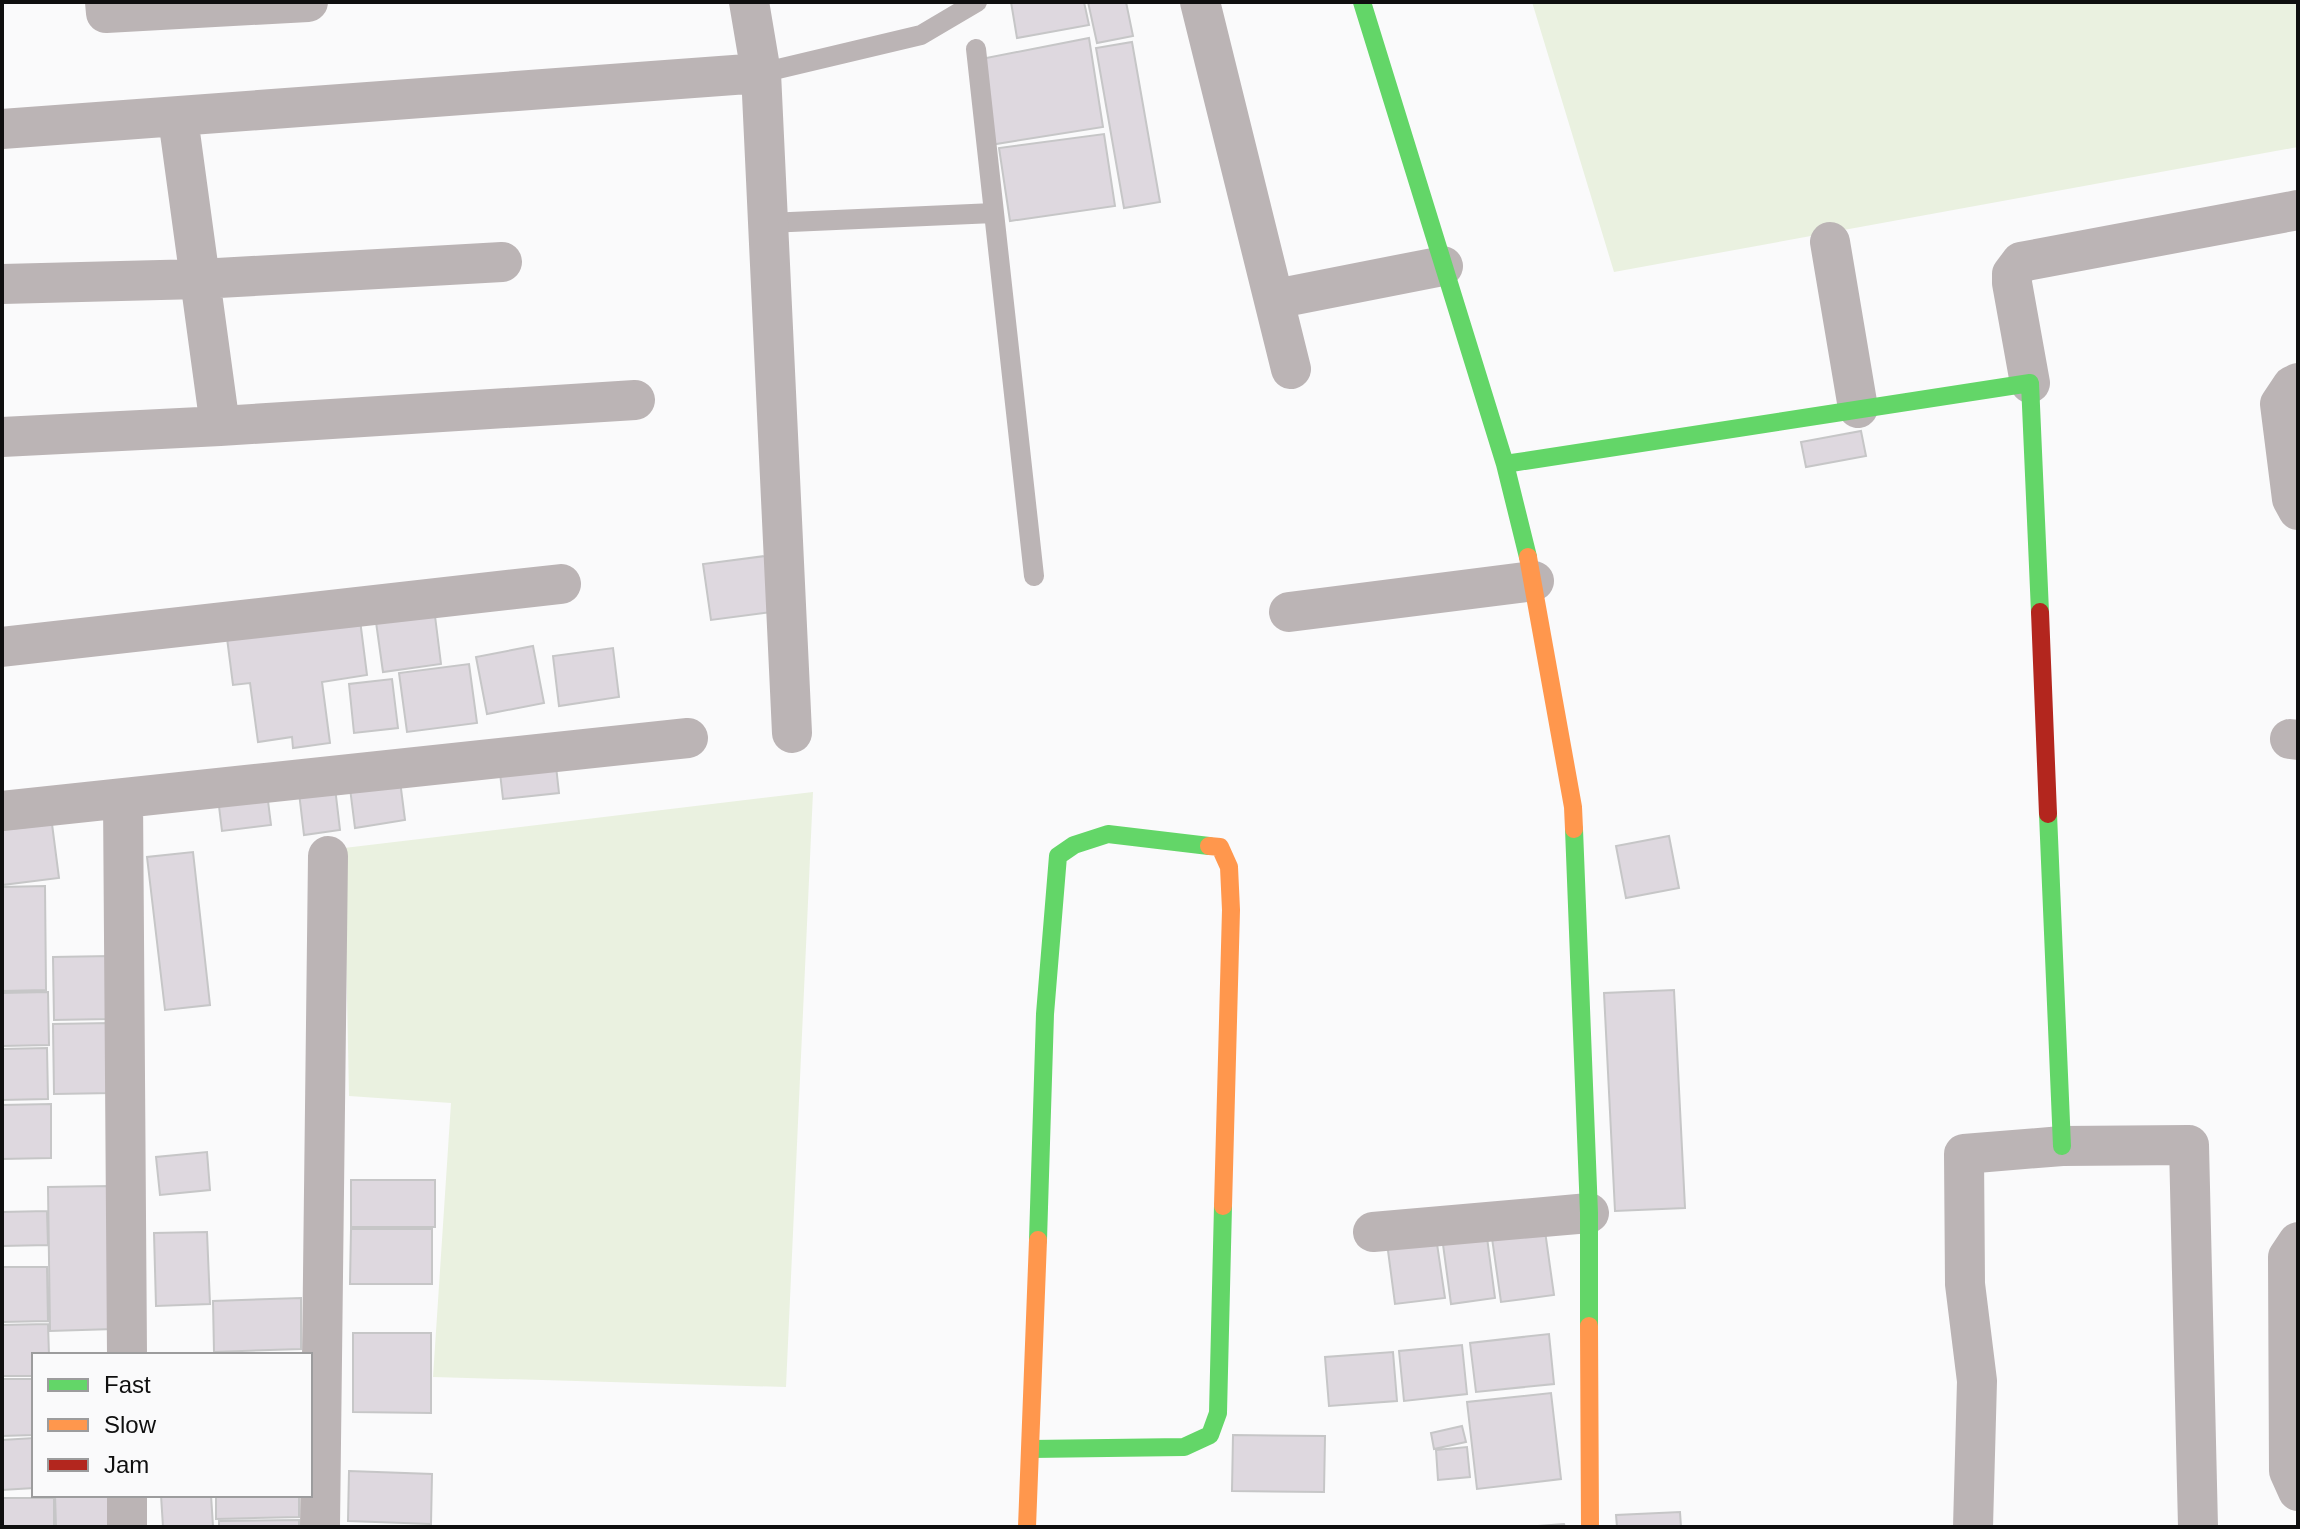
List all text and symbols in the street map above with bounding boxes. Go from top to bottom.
legend [32,1353,312,1497]
text: Fast [104,1371,151,1398]
text: Slow [104,1411,157,1438]
text: Jam [104,1451,149,1478]

